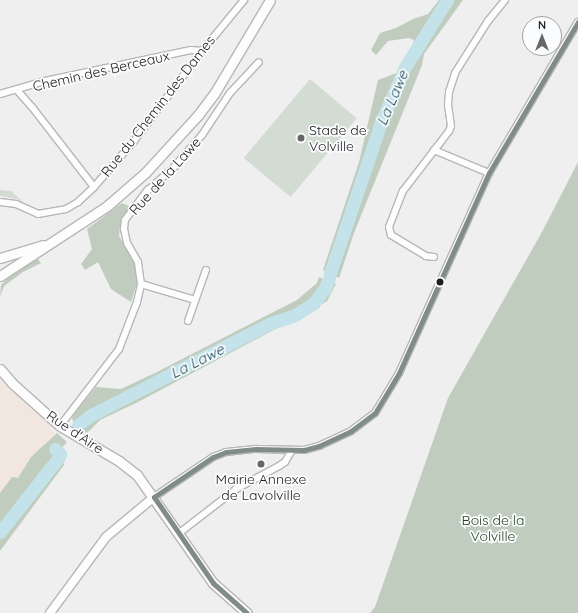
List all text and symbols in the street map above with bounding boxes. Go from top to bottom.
north arrow [522,16,562,56]
text: N [538,18,546,32]
street label: Rue du Chemin des Dames [98,32,218,180]
street label: Chemin des Berceaux [31,47,171,95]
water label: La Lawe [372,68,412,128]
place label: Stade de Volville [309,122,367,154]
marker: Stade de Volville [296,133,306,143]
street label: Rue de la Lawe [126,134,204,218]
unlabelled marker [435,277,445,287]
water label: La Lawe [167,340,227,382]
street label: Rue d'Aire [43,407,107,457]
marker: Mairie Annexe de Lavolville [256,459,266,469]
place label: Mairie Annexe de Lavolville [216,471,306,504]
park label: Bois de la Volville [462,512,524,544]

